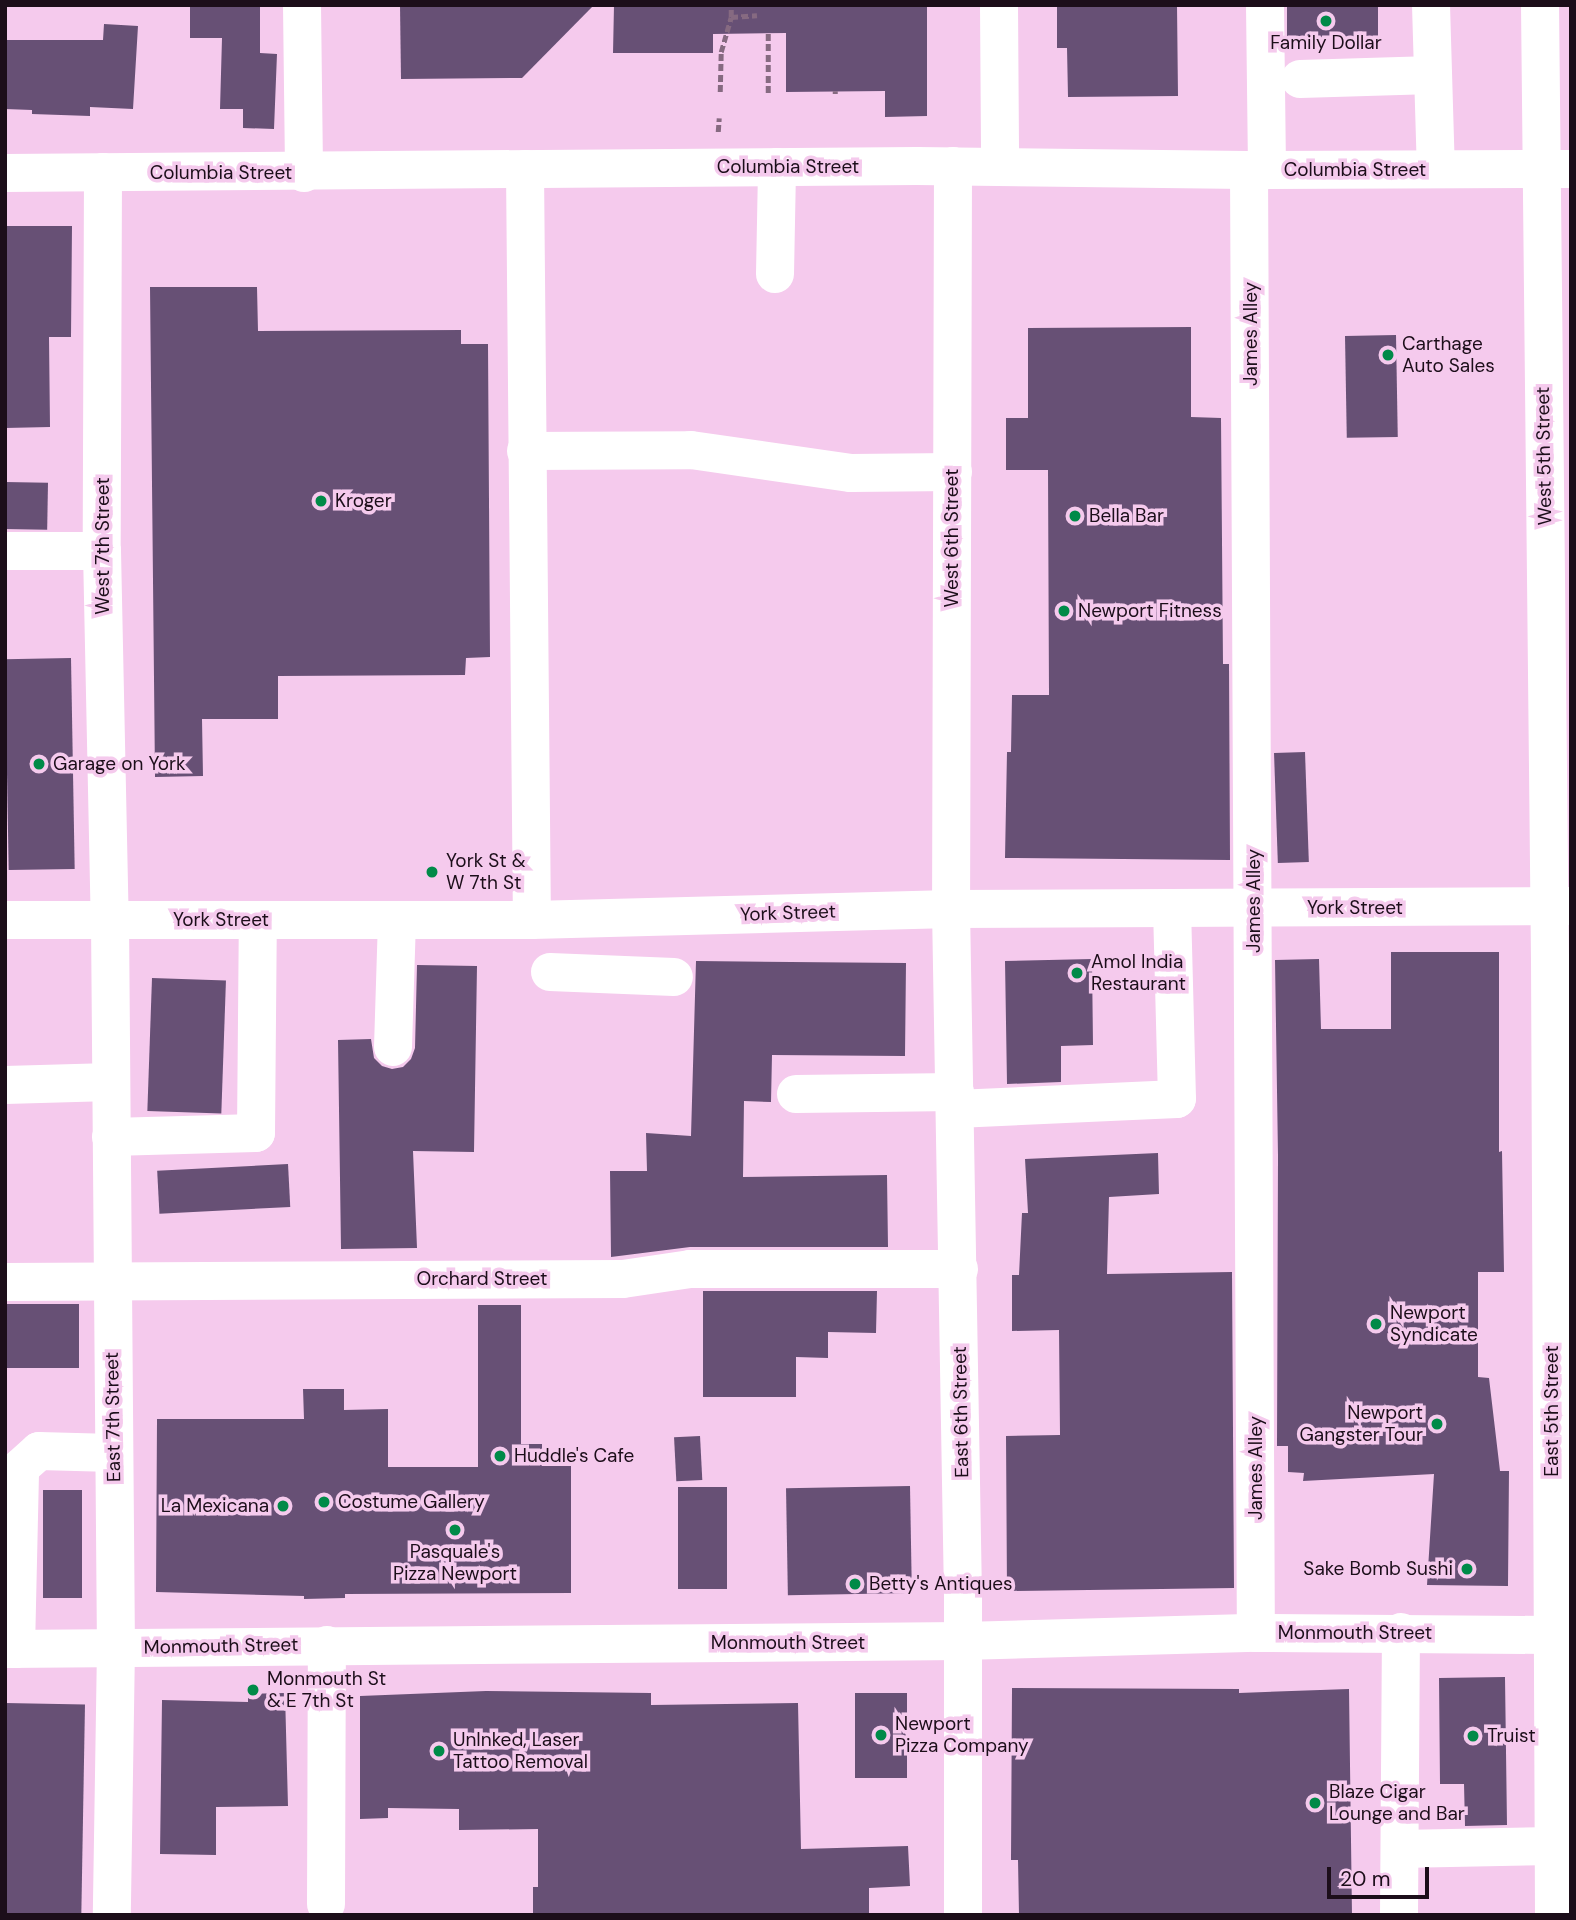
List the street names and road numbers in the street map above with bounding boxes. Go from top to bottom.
street label: Columbia Street [717,156,859,178]
street label: Columbia Street [1284,159,1426,181]
street label: Columbia Street [150,162,292,184]
street label: James Alley [1240,282,1262,386]
street label: West 5th Street [1531,386,1557,526]
street label: West 6th Street [941,468,963,608]
street label: West 7th Street [92,477,114,615]
street label: James Alley [1243,849,1265,953]
street label: York Street [1307,897,1403,919]
street label: York Street [740,900,836,926]
street label: York Street [173,909,269,931]
street label: Orchard Street [417,1268,547,1290]
street label: East 5th Street [1541,1345,1563,1477]
street label: East 6th Street [948,1346,974,1478]
street label: East 7th Street [100,1352,126,1482]
street label: James Alley [1245,1416,1267,1520]
street label: Monmouth Street [1278,1622,1432,1644]
street label: Monmouth Street [711,1632,865,1654]
street label: Monmouth Street [144,1633,298,1659]

